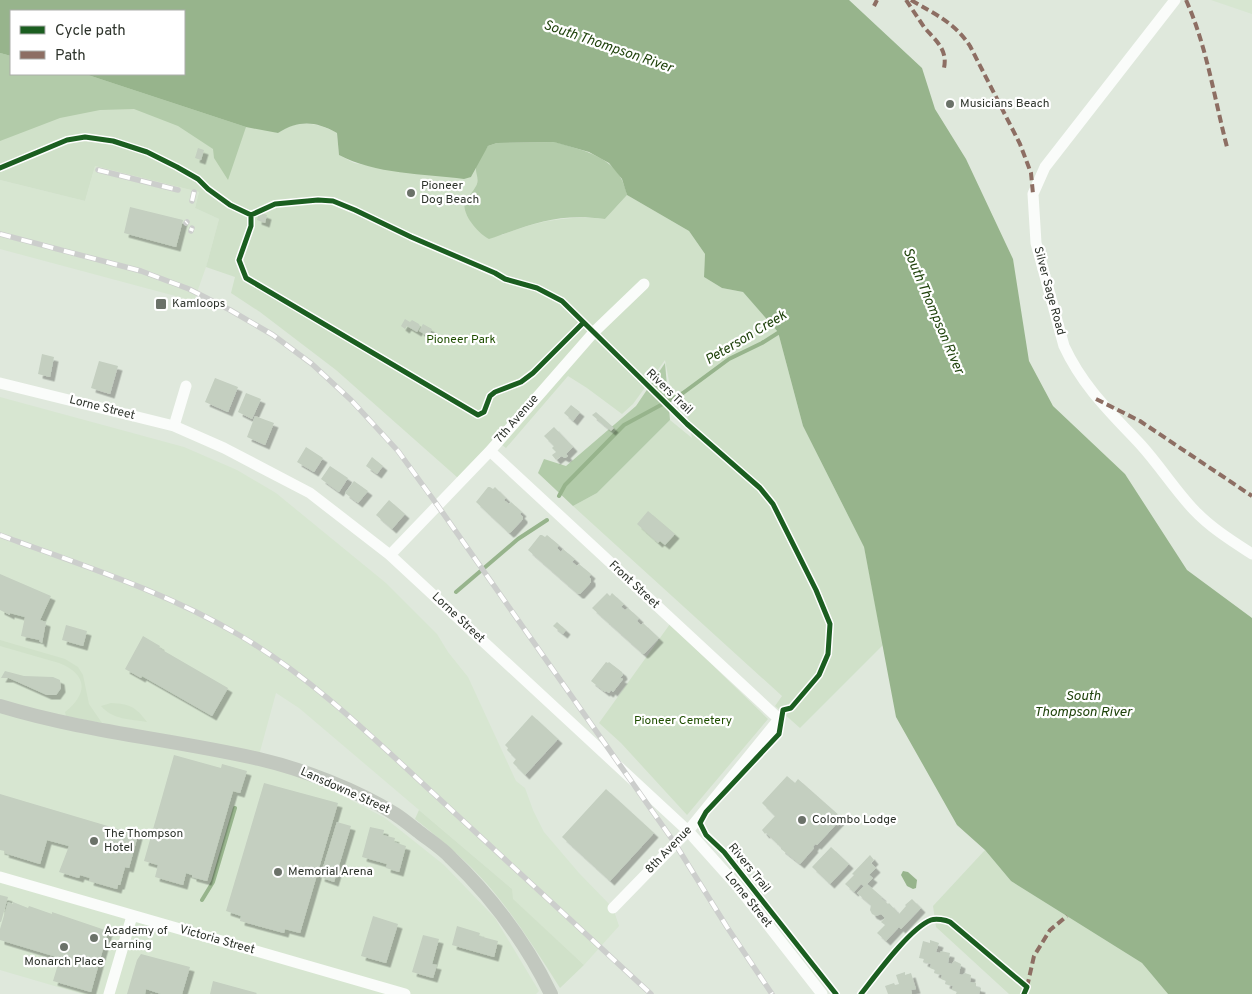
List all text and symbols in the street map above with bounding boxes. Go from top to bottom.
legend [10,10,185,75]
water label: South Thompson River [541,17,676,78]
text: Cycle path [55,22,126,41]
text: Path [55,47,86,66]
place label: Musicians Beach [960,96,1049,112]
marker: Musicians Beach [944,98,956,110]
place label: Pioneer Dog Beach [421,178,479,208]
marker: Pioneer Dog Beach [405,187,417,199]
water label: South Thompson River [899,245,968,378]
street label: Silver Sage Road [1030,245,1068,337]
place label: Kamloops [172,296,225,312]
marker: Kamloops [154,297,168,311]
water label: Peterson Creek [702,307,791,369]
park label: Pioneer Park [426,332,496,348]
street label: Rivers Trail [642,366,696,418]
street label: 7th Avenue [491,391,543,447]
street label: Lorne Street [67,392,137,424]
street label: Front Street [605,557,663,613]
street label: Lorne Street [428,589,488,647]
water label: South Thompson River [1034,688,1134,721]
park label: Pioneer Cemetery [634,713,732,729]
street label: Lansdowne Street [298,764,392,818]
place label: Colombo Lodge [812,812,896,828]
marker: Colombo Lodge [796,814,808,826]
street label: 8th Avenue [642,823,696,877]
place label: The Thompson Hotel [104,826,183,856]
marker: The Thompson Hotel [88,835,100,847]
street label: Rivers Trail [724,840,774,896]
place label: Memorial Arena [288,864,373,880]
marker: Memorial Arena [272,866,284,878]
street label: Lorne Street [721,869,775,931]
street label: Victoria Street [177,922,257,958]
place label: Academy of Learning [104,923,168,953]
marker: Academy of Learning [88,932,100,944]
marker: Monarch Place [58,941,70,953]
place label: Monarch Place [24,954,104,970]

